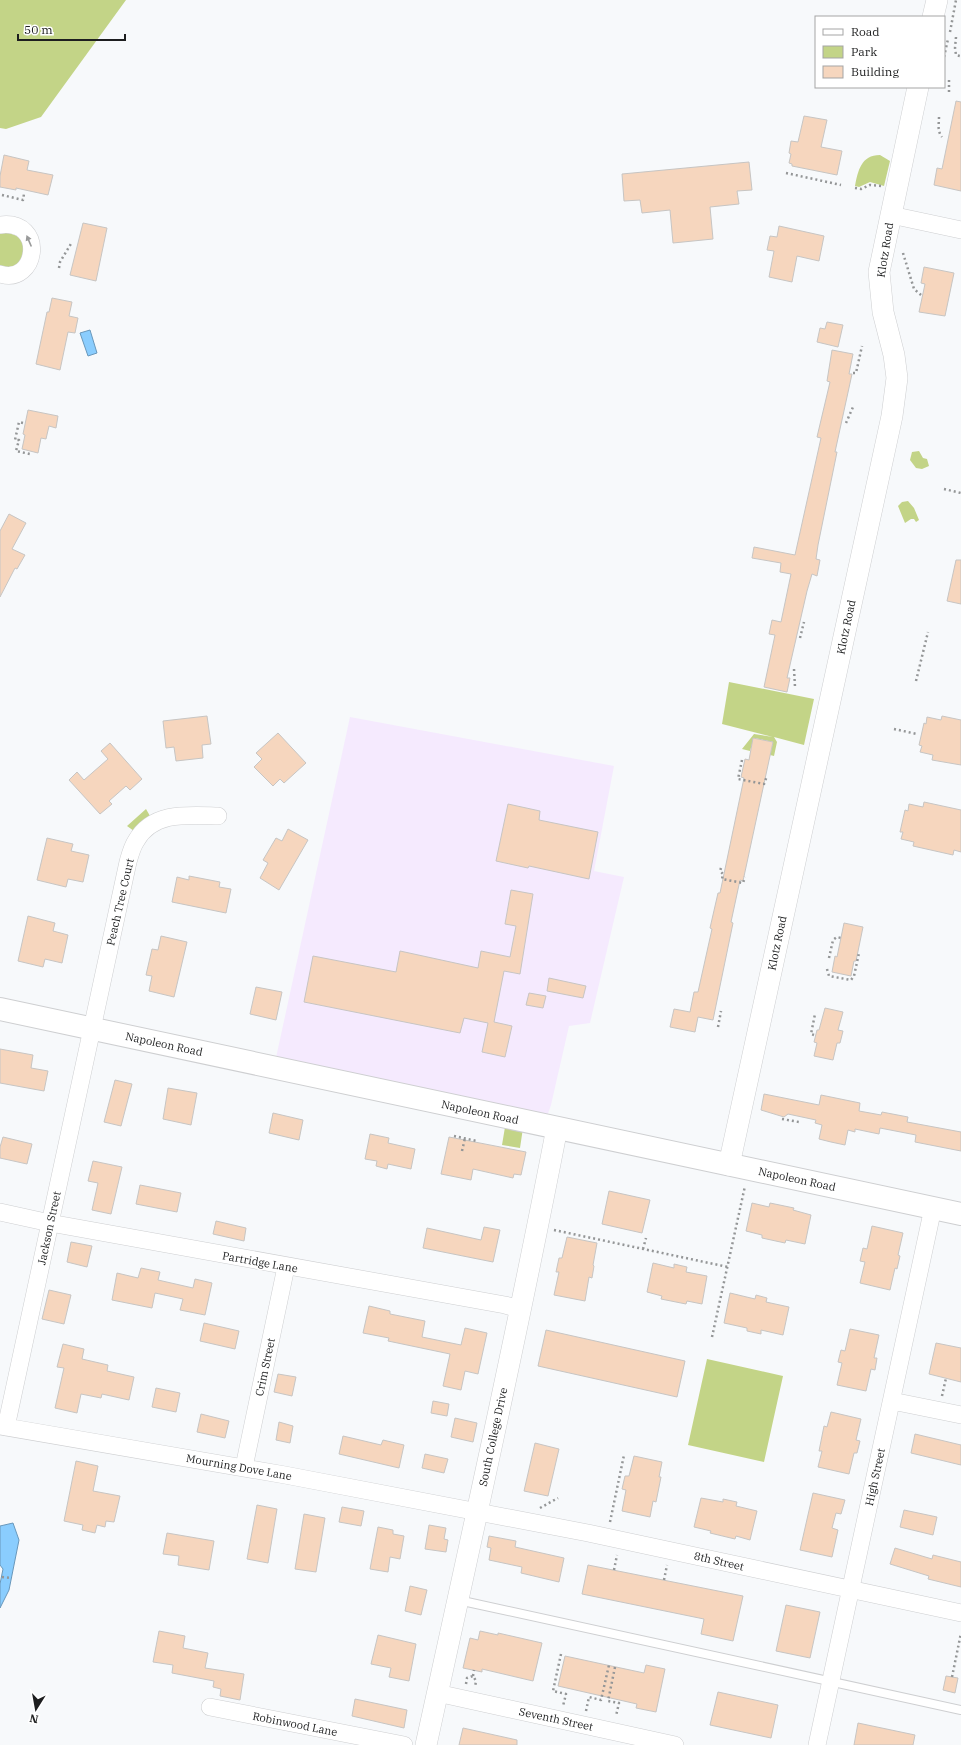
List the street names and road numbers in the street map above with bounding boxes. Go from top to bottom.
street label: Klotz Road [874,221,896,279]
street label: Klotz Road [833,598,859,656]
street label: Peach Tree Court [103,857,137,947]
street label: Klotz Road [764,914,790,972]
street label: Napoleon Road [124,1029,204,1059]
street label: Napoleon Road [440,1097,520,1127]
street label: Napoleon Road [757,1164,837,1194]
street label: Jackson Street [34,1190,64,1266]
street label: Partridge Lane [221,1248,299,1276]
street label: Crim Street [252,1336,278,1397]
street label: South College Drive [476,1386,510,1488]
street label: High Street [862,1447,888,1507]
street label: Mourning Dove Lane [185,1451,293,1483]
street label: 8th Street [693,1548,745,1574]
street label: Seventh Street [518,1704,594,1734]
street label: Robinwood Lane [251,1709,339,1739]

